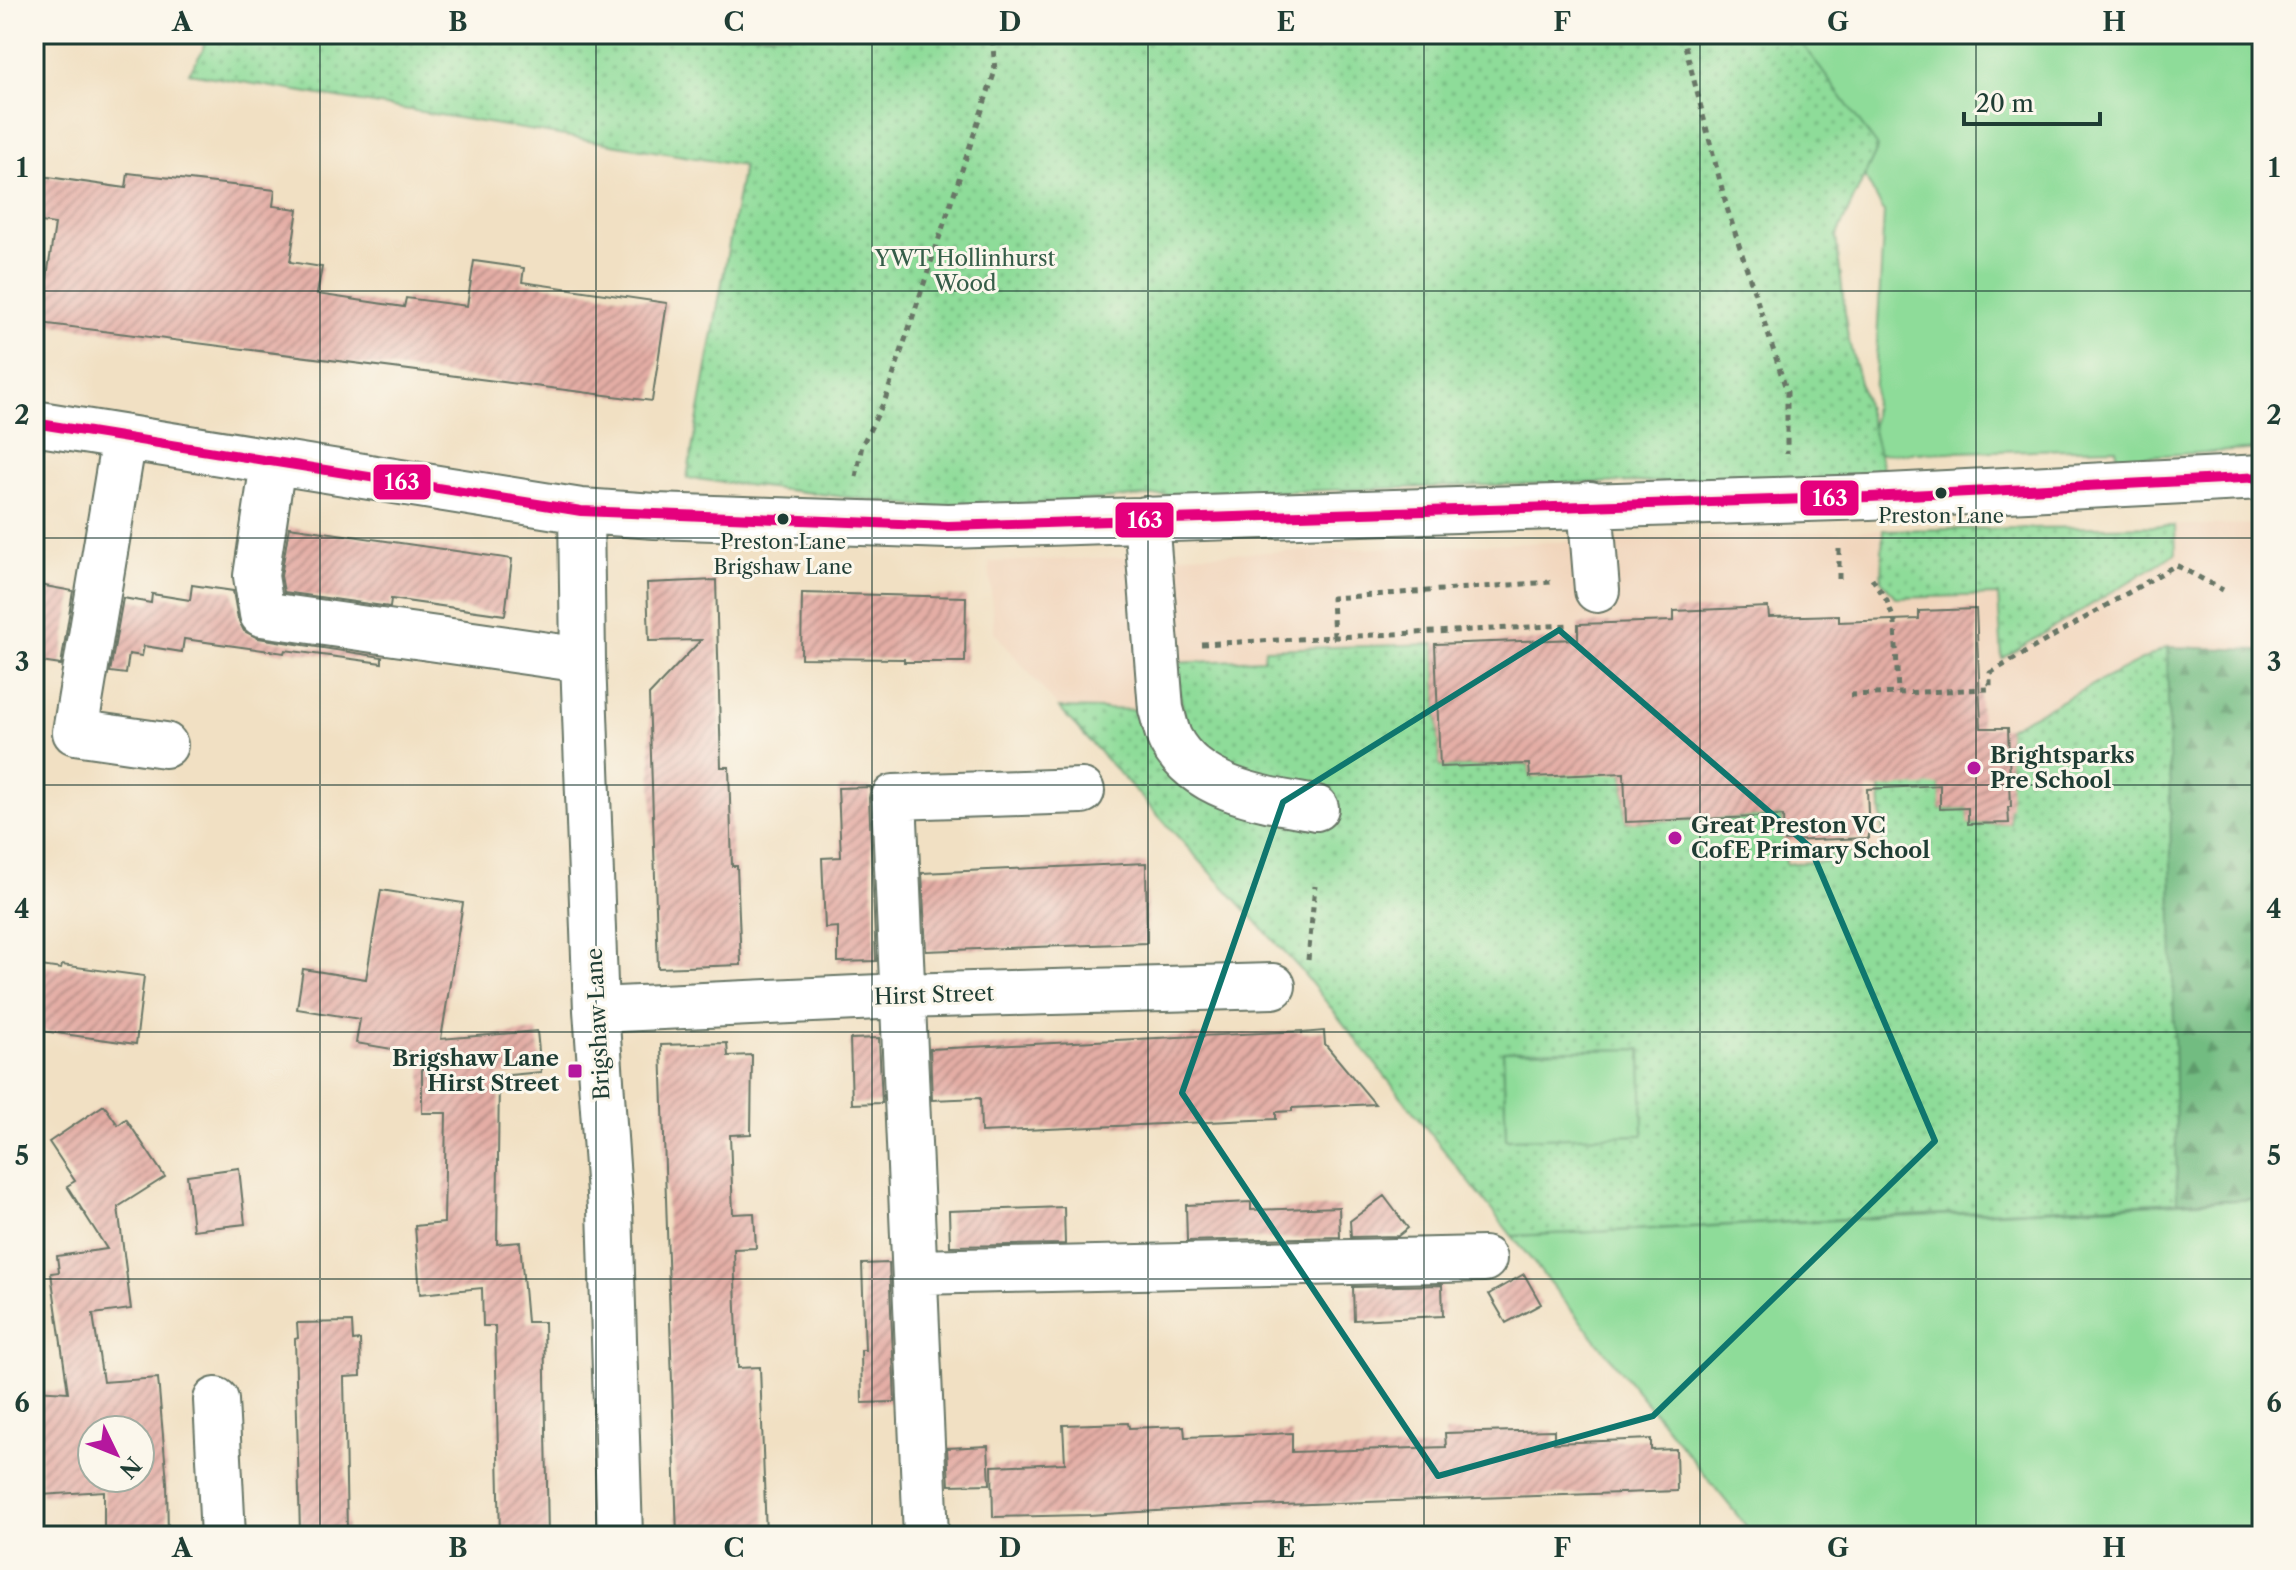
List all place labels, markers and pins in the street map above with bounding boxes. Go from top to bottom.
marker: Preston Lane [1933,485,1949,501]
place label: Preston Lane [1878,504,2004,528]
marker: Preston Lane Brigshaw Lane [775,511,791,527]
place label: Preston Lane Brigshaw Lane [714,530,852,579]
place label: Brightsparks Pre School [1990,742,2135,794]
marker: Brightsparks Pre School [1965,759,1983,777]
place label: Great Preston VC CofE Primary School [1691,812,1930,864]
marker: Great Preston VC CofE Primary School [1666,829,1684,847]
place label: Brigshaw Lane Hirst Street [392,1045,559,1097]
marker: Brigshaw Lane Hirst Street [566,1062,584,1080]

